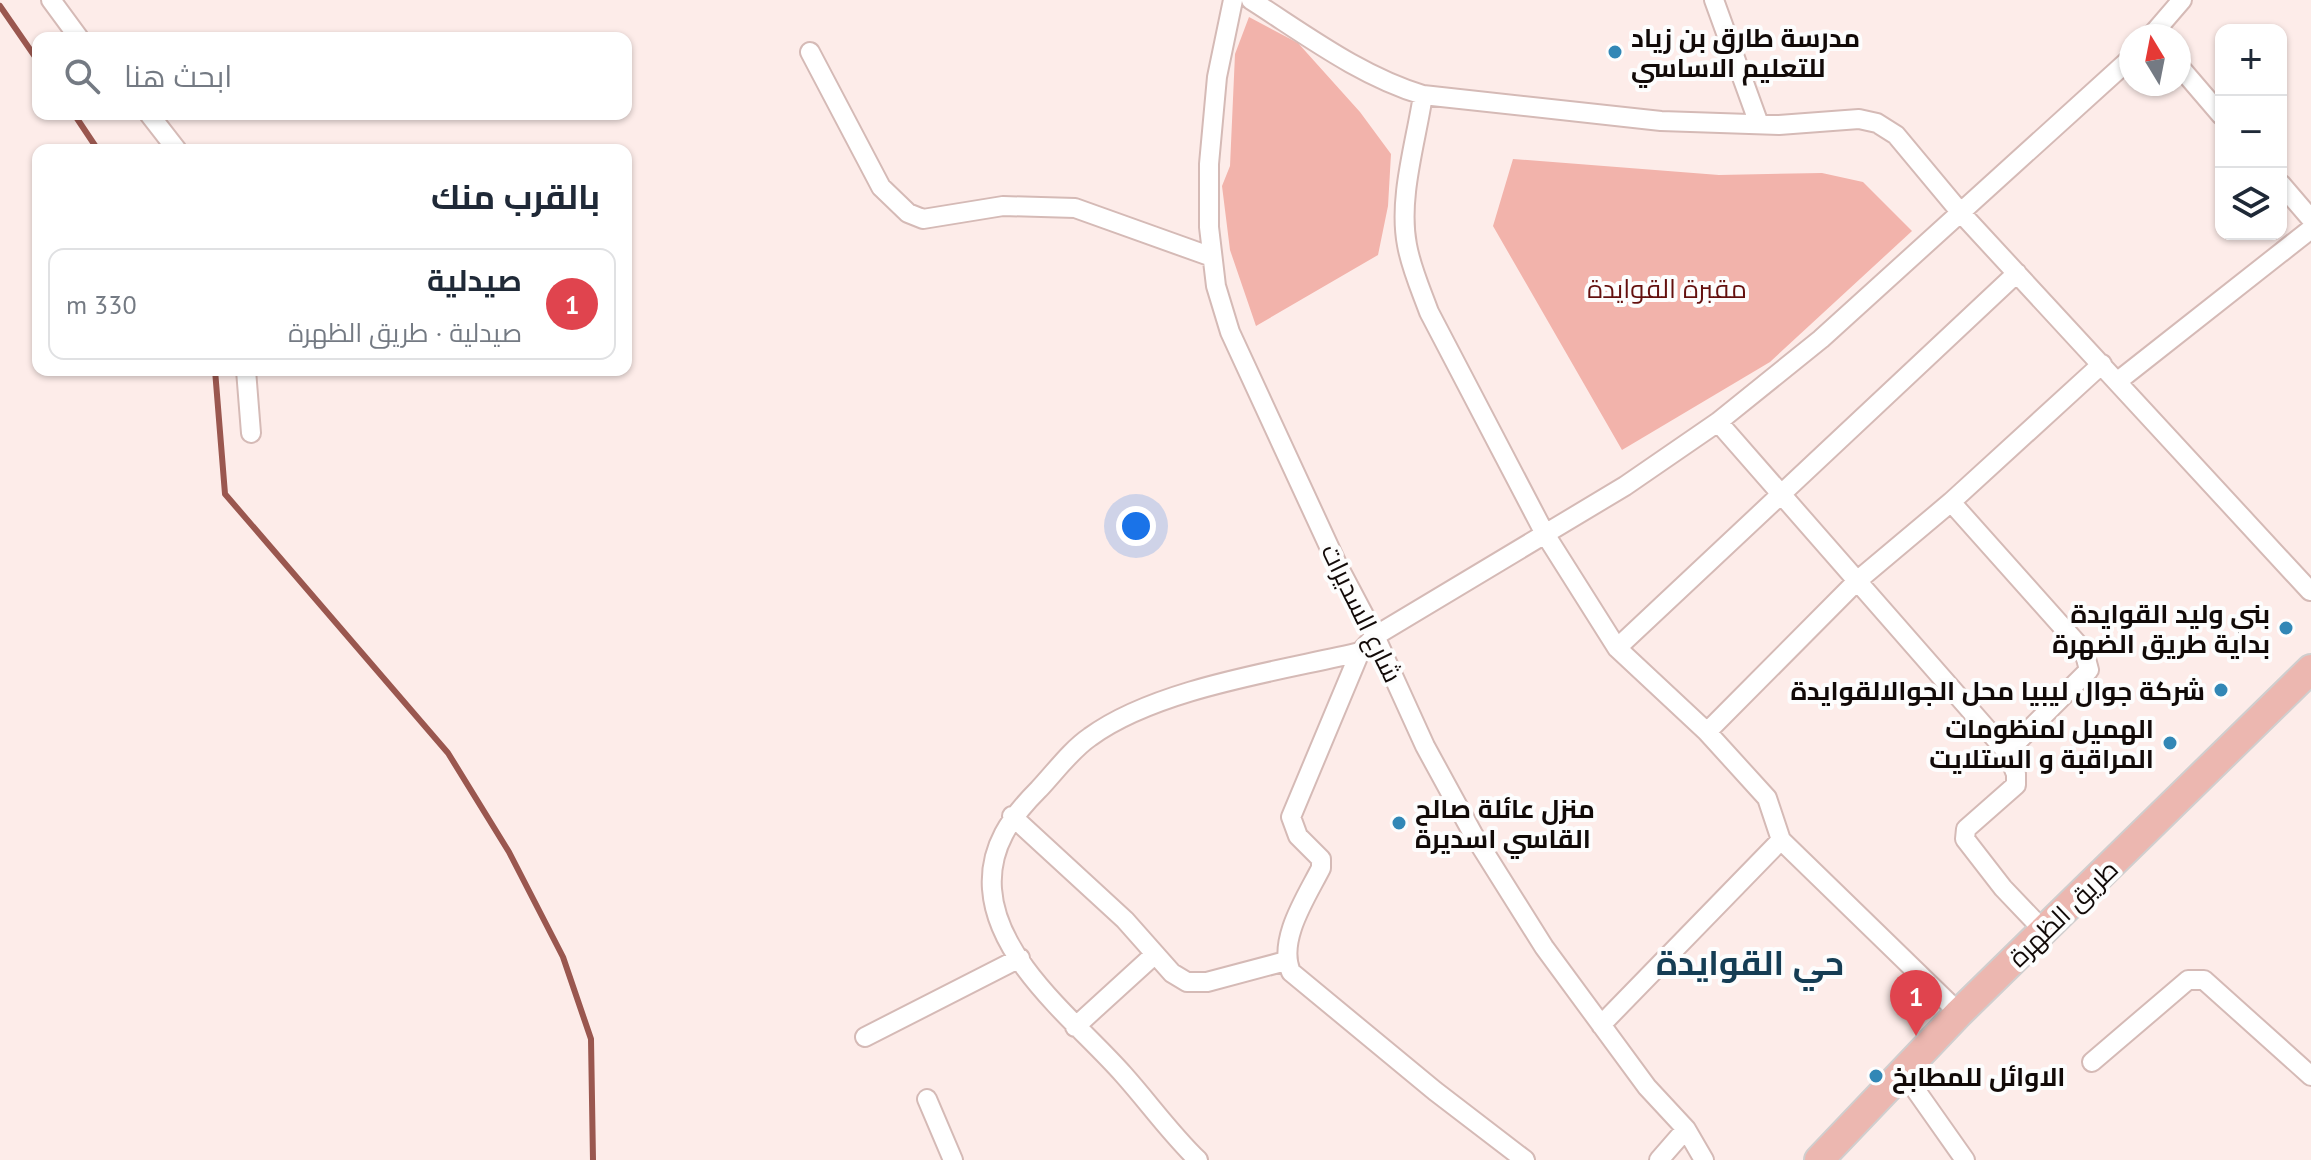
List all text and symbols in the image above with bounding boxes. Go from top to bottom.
place label: مدرسة طارق بن زياد للتعليم الاساسي [1631,21,1860,88]
north arrow [2119,24,2191,96]
map controls [2215,24,2287,240]
button: + [2215,24,2287,96]
search box [32,32,632,120]
marker: مدرسة طارق بن زياد للتعليم الاساسي [1606,43,1624,61]
icon: search [60,54,104,98]
text: ابحث هنا [124,56,232,95]
button: − [2215,96,2287,168]
button: layers [2215,168,2287,240]
text: بالقرب منك [431,174,600,218]
text: صيدلية [427,260,522,299]
park label: مقبرة القوايدة [1587,272,1747,305]
text: 330 m [66,288,137,321]
text: 1 [565,288,579,321]
text: صيدلية · طريق الظهرة [288,316,522,349]
your location [1116,506,1156,546]
street label: شارع السديرات [1313,538,1410,688]
place label: بني وليد القوايدة بداية طريق الضهرة [2052,597,2270,660]
marker: بني وليد القوايدة بداية طريق الضهرة [2277,619,2295,637]
place label: شركة جوال ليبيا محل الجوالالقوايدة [1790,674,2205,707]
marker: شركة جوال ليبيا محل الجوالالقوايدة [2212,681,2230,699]
place label: الهميل لمنظومات المراقبة و الستلايت [1929,712,2154,775]
marker: الهميل لمنظومات المراقبة و الستلايت [2161,734,2179,752]
place label: منزل عائلة صالح القاسي اسديرة [1415,792,1595,859]
marker: منزل عائلة صالح القاسي اسديرة [1390,814,1408,832]
street label: طريق الظهرة [2001,852,2125,974]
district label: حي القوايدة [1656,940,1844,991]
pin: 1 [1890,970,1942,1036]
place label: الاوائل للمطابخ [1892,1060,2066,1094]
marker: الاوائل للمطابخ [1867,1067,1885,1085]

